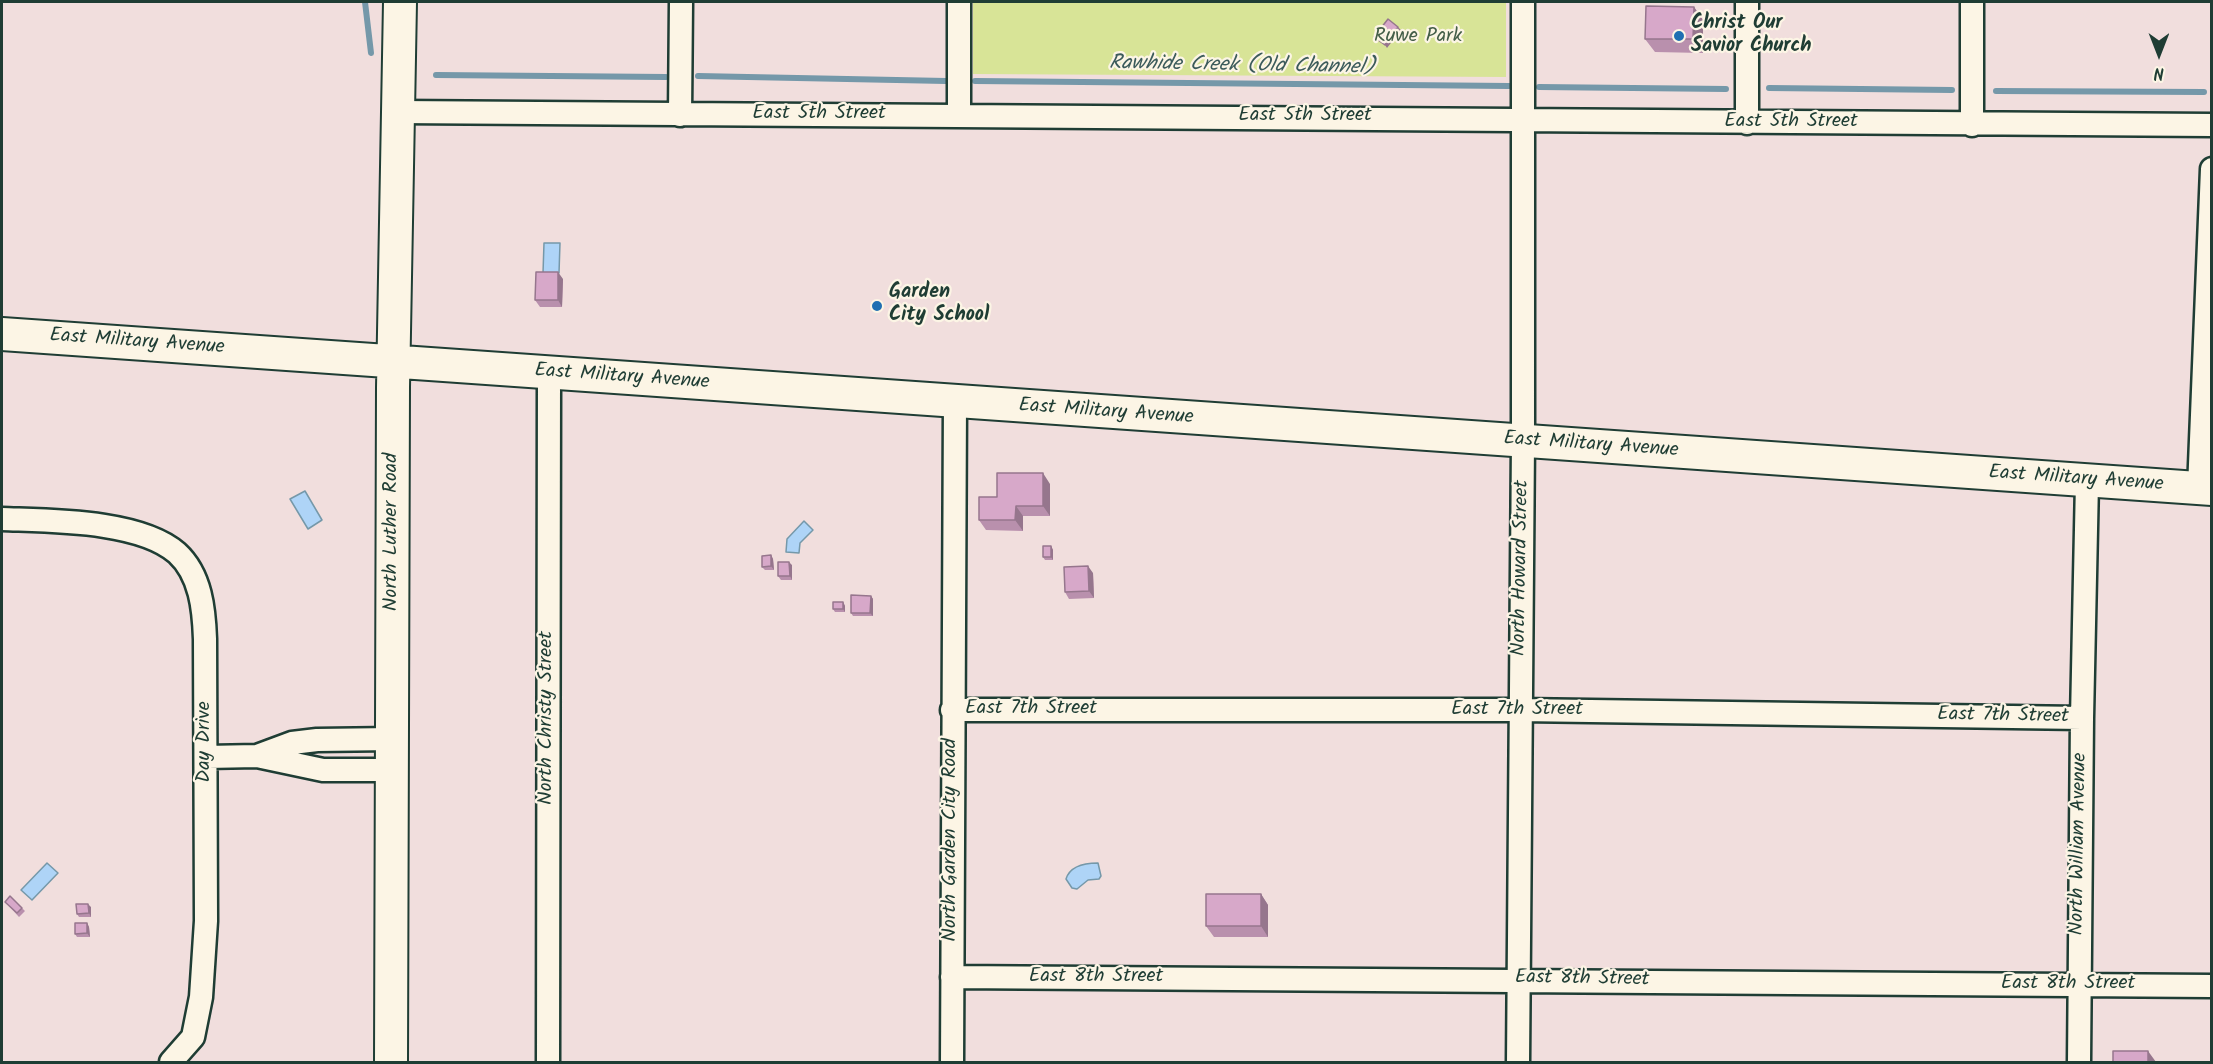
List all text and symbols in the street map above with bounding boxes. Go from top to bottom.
place label: Christ Our Savior Church [1691,13,1812,60]
north arrow [2129,24,2189,84]
park label: Ruwe Park [1374,26,1462,50]
marker: Christ Our Savior Church [1672,29,1686,43]
water label: Rawhide Creek (Old Channel) [1109,52,1375,82]
text: N [2154,60,2164,85]
street label: East 5th Street [752,103,886,127]
street label: East 5th Street [1238,105,1372,129]
street label: East 5th Street [1724,111,1858,135]
place label: Garden City School [889,282,989,329]
marker: Garden City School [870,299,884,313]
street label: East Military Avenue [49,325,225,361]
street label: East Military Avenue [534,360,710,396]
street label: East Military Avenue [1018,395,1194,431]
street label: East Military Avenue [1503,428,1679,464]
street label: North Luther Road [381,453,405,611]
street label: East Military Avenue [1988,462,2164,498]
street label: North Howard Street [1508,480,1536,656]
street label: North Christy Street [536,631,560,805]
street label: East 7th Street [965,698,1097,722]
street label: East 7th Street [1451,699,1583,723]
street label: Day Drive [194,701,218,783]
street label: East 7th Street [1937,704,2069,730]
street label: North Garden City Road [940,738,964,942]
street label: North William Avenue [2066,752,2094,936]
street label: East 8th Street [1029,966,1163,990]
street label: East 8th Street [1515,967,1649,993]
street label: East 8th Street [2001,973,2135,997]

